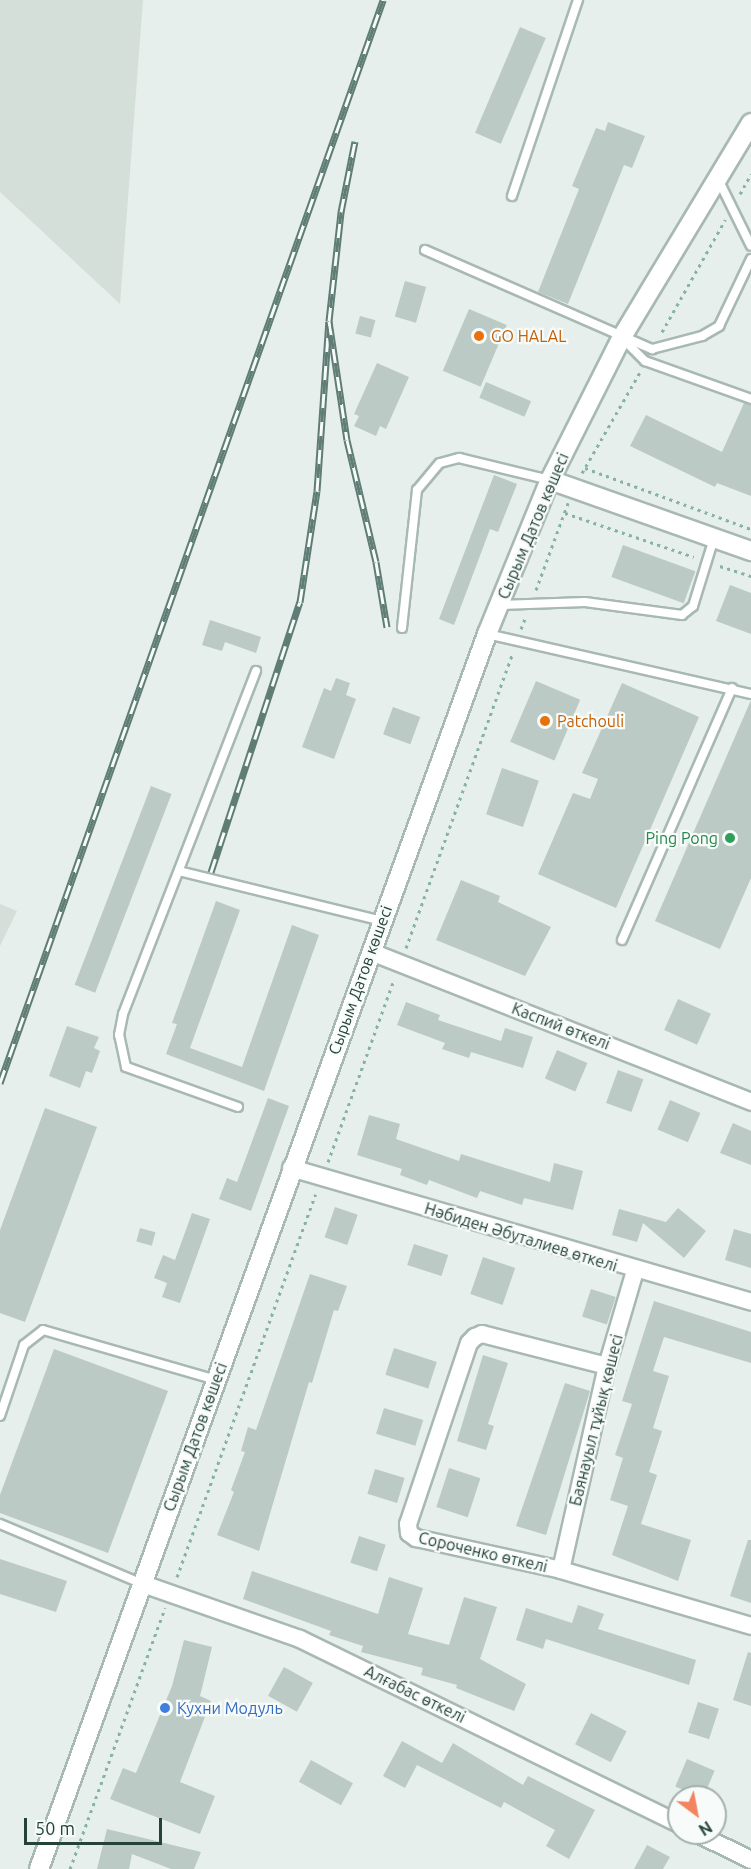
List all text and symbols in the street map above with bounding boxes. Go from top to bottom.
place label: GO HALAL [491,326,566,346]
marker: GO HALAL [472,329,486,343]
street label: Сырым Датов көшесі [493,450,573,602]
place label: Patchouli [557,711,624,731]
marker: Patchouli [538,714,552,728]
place label: Ping Pong [645,828,718,848]
marker: Ping Pong [723,831,737,845]
street label: Сырым Датов көшесі [324,903,396,1057]
street label: Каспий өткелі [509,998,613,1054]
street label: Нәбиден Әбуталиев өткелі [422,1198,620,1276]
street label: Баянауыл тұйық көшесі [565,1332,627,1508]
street label: Сырым Датов көшесі [159,1360,231,1514]
street label: Сороченко өткелі [417,1528,549,1576]
street label: Алғабас өткелі [361,1661,469,1727]
place label: Кухни Модуль [177,1698,283,1718]
marker: Кухни Модуль [158,1701,172,1715]
north arrow [667,1785,727,1845]
scale bar [27,1806,165,1844]
text: 50 m [35,1818,75,1838]
text: N [696,1818,715,1839]

